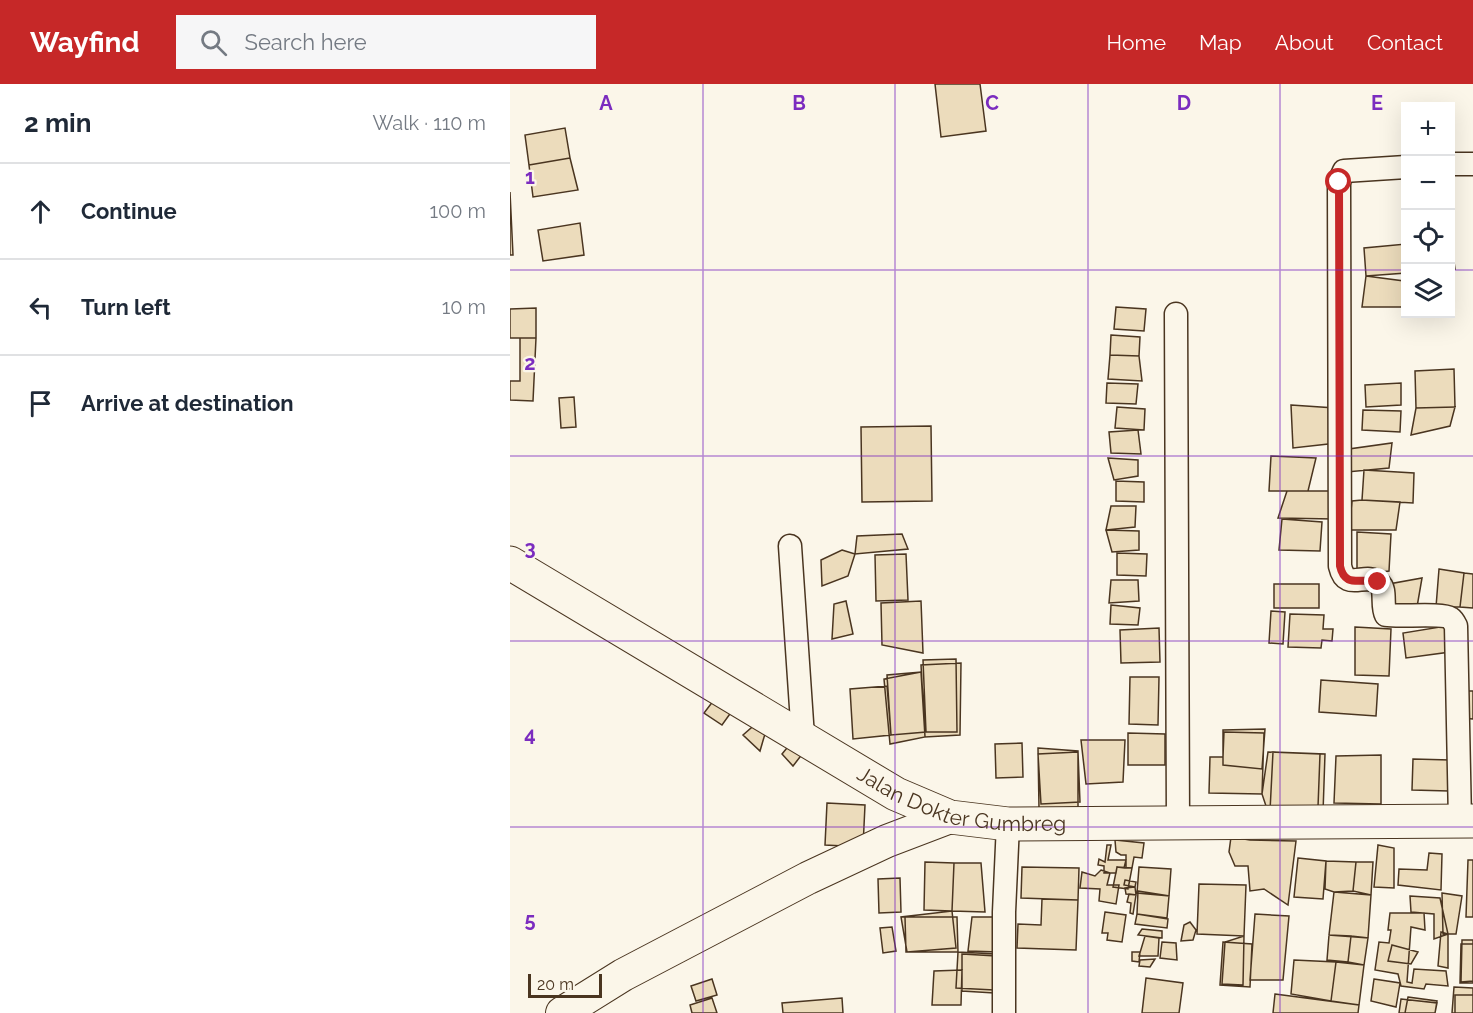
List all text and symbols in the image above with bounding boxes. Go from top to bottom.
search box [176,15,596,69]
text: Wayfind [30,26,140,59]
icon: search [197,26,230,59]
text: Search here [245,29,367,55]
text: Home [1107,30,1166,55]
text: Map [1199,30,1242,55]
text: About [1275,30,1334,55]
text: Contact [1367,30,1443,55]
text: A [599,91,613,115]
text: B [792,91,806,115]
text: C [985,91,999,115]
text: D [1177,91,1191,115]
text: E [1371,91,1383,115]
map controls [1401,102,1455,318]
button: + [1401,102,1455,156]
text: 2 min [24,108,91,138]
text: Walk · 110 m [372,111,486,135]
button: − [1401,156,1455,210]
text: 1 [525,165,535,189]
route start [1325,168,1351,194]
icon: ahead [24,195,57,228]
text: Continue [81,198,177,224]
text: 100 m [429,199,486,223]
button: locate [1401,210,1455,264]
button: layers [1401,264,1455,318]
icon: left [24,291,57,324]
text: Turn left [81,294,171,320]
text: 10 m [442,295,486,319]
text: 2 [524,351,536,375]
icon: arrive [24,387,57,420]
text: Arrive at destination [81,390,294,416]
text: 3 [524,536,536,560]
route end [1364,568,1390,594]
text: 4 [524,722,536,746]
street label: Jalan Dokter Gumbreg [853,761,1066,836]
text: 5 [524,908,536,932]
scale bar [528,971,602,998]
text: 20 m [537,975,574,994]

